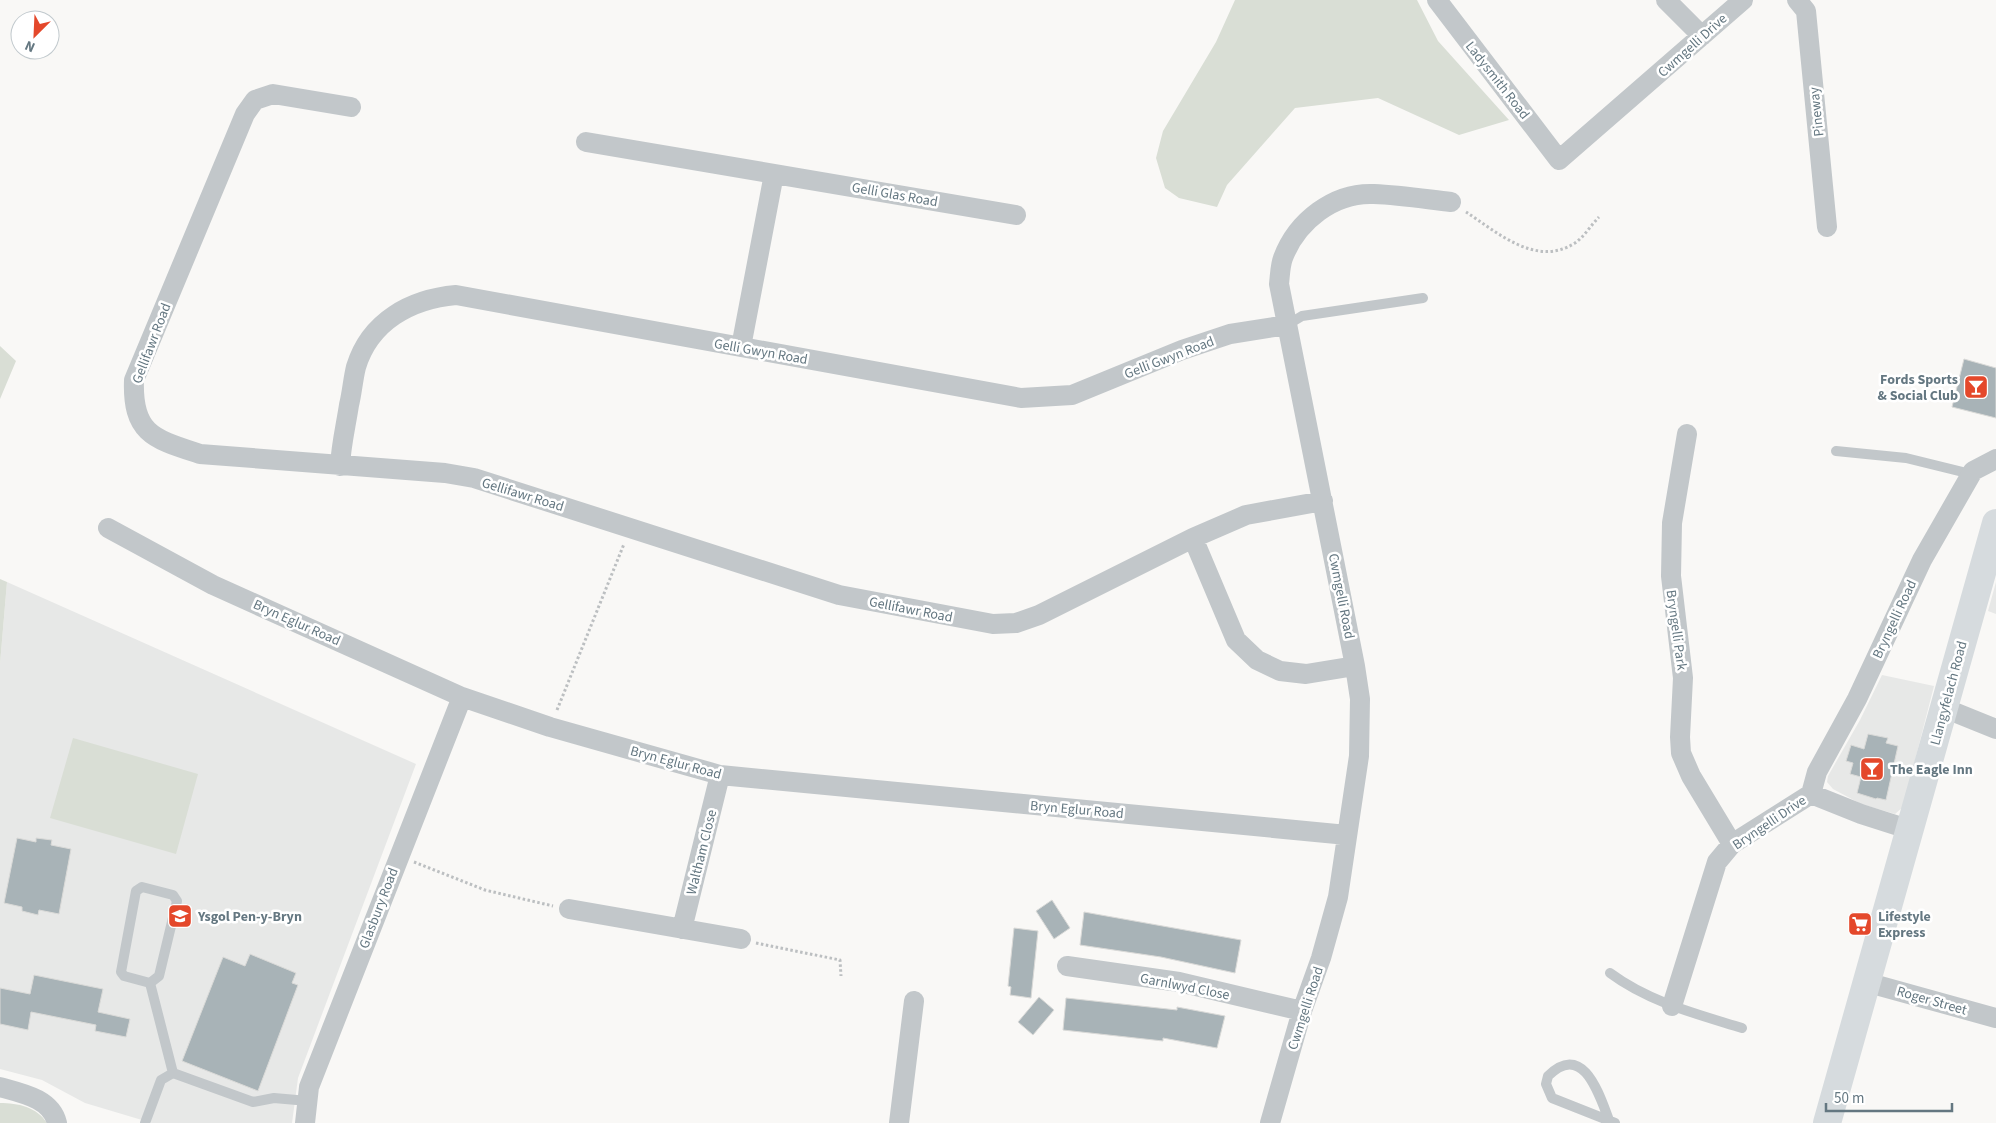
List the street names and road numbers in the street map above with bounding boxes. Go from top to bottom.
street label: Cwmgelli Drive [1654,9,1732,82]
street label: Ladysmith Road [1460,37,1534,124]
street label: Pineway [1804,86,1830,138]
street label: Gelli Glas Road [850,178,939,212]
street label: Gellifawr Road [127,300,176,387]
street label: Gelli Gwyn Road [1122,332,1217,384]
street label: Gelli Gwyn Road [712,334,809,370]
street label: Gellifawr Road [479,473,566,517]
street label: Cwmgelli Road [1323,552,1359,641]
street label: Bryngelli Road [1868,577,1922,662]
street label: Bryngelli Park [1660,589,1692,672]
street label: Gellifawr Road [867,592,954,628]
street label: Bryn Eglur Road [250,595,343,651]
street label: Llangyfelach Road [1925,639,1973,748]
street label: Bryn Eglur Road [628,741,724,785]
street label: Bryngelli Drive [1729,791,1810,855]
street label: Bryn Eglur Road [1029,796,1124,824]
street label: Waltham Close [682,807,722,897]
street label: Glasbury Road [354,865,404,952]
street label: Cwmgelli Road [1283,964,1329,1053]
street label: Garnlwyd Close [1138,968,1231,1005]
street label: Roger Street [1894,981,1969,1021]

